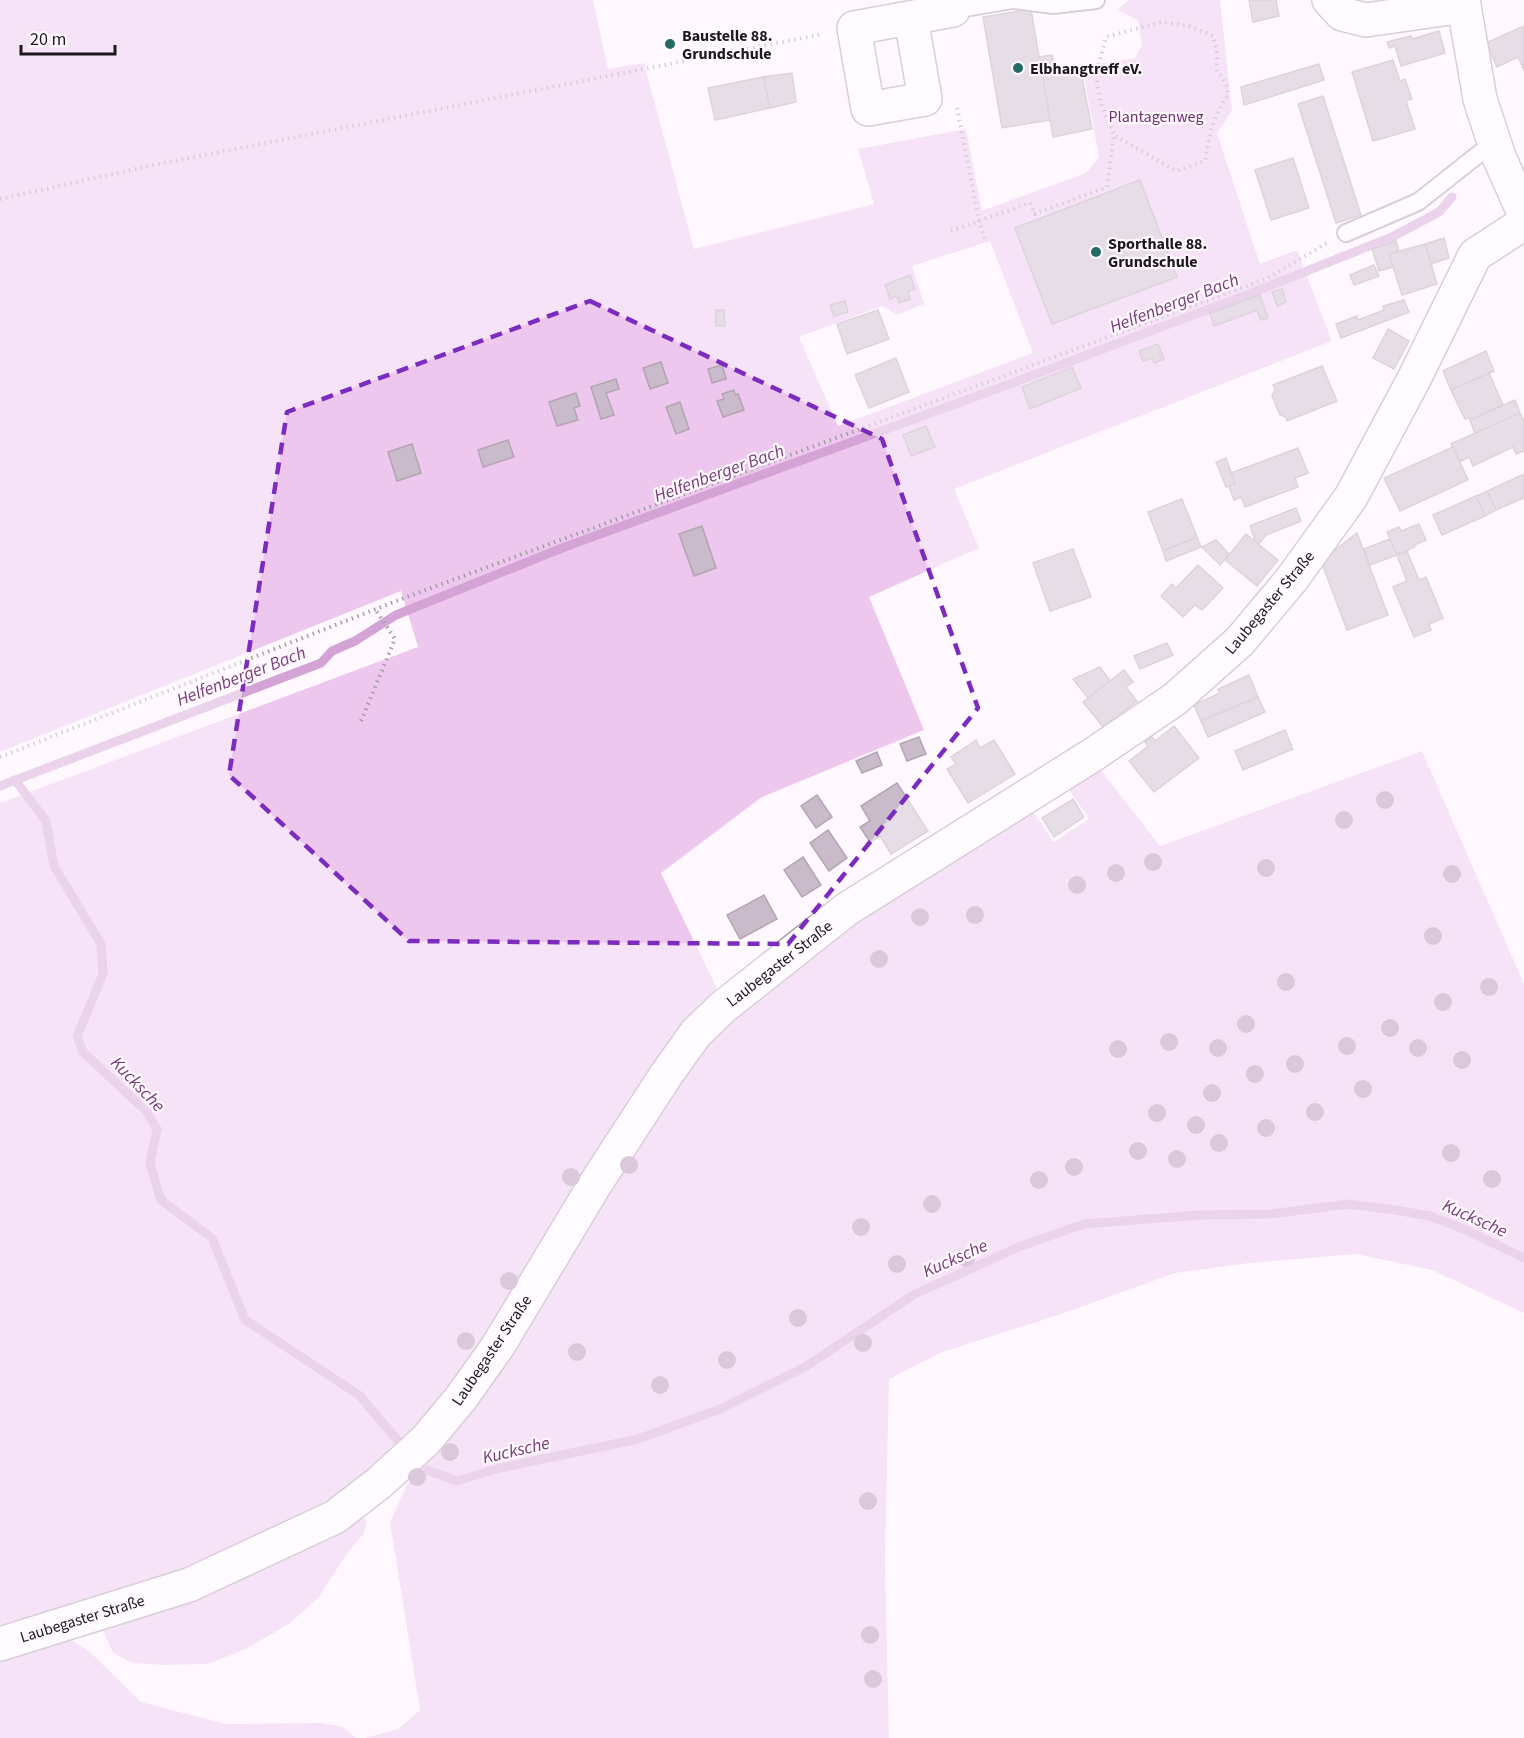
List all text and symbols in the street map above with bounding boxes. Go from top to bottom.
scale bar [21,18,116,56]
place label: Baustelle 88. Grundschule [682,25,772,65]
text: 20 m [30,27,66,52]
marker: Baustelle 88. Grundschule [663,37,677,51]
place label: Elbhangtreff eV. [1030,58,1142,80]
marker: Elbhangtreff eV. [1011,61,1025,75]
park label: Plantagenweg [1109,106,1203,128]
place label: Sporthalle 88. Grundschule [1108,233,1207,273]
marker: Sporthalle 88. Grundschule [1089,245,1103,259]
water label: Helfenberger Bach [1106,267,1242,340]
water label: Helfenberger Bach [651,438,788,509]
street label: Laubegaster Straße [1220,546,1320,659]
water label: Helfenberger Bach [173,640,309,713]
street label: Laubegaster Straße [722,915,837,1012]
water label: Kucksche [105,1051,171,1118]
water label: Kucksche [1438,1193,1512,1244]
water label: Kucksche [919,1233,992,1284]
street label: Laubegaster Straße [447,1291,537,1410]
water label: Kucksche [480,1431,553,1470]
street label: Laubegaster Straße [17,1590,147,1648]

